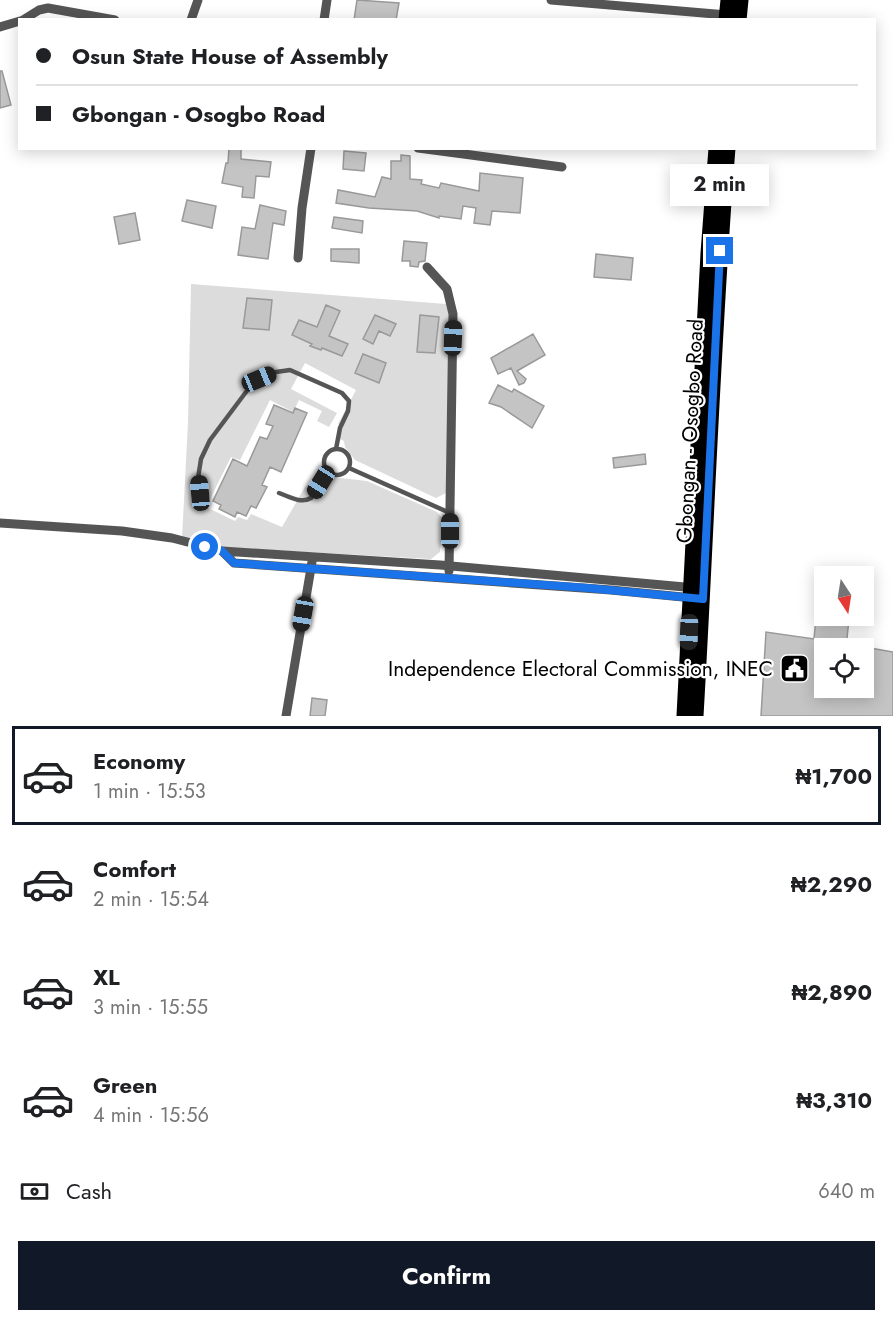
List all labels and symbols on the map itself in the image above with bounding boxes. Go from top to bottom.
callout: 2 min [670,164,770,206]
route end [706,237,733,264]
street label: Gbongan - Osogbo Road [669,318,711,544]
car [443,320,463,356]
car [239,364,279,394]
car [304,462,338,502]
car [189,474,211,512]
car [441,513,459,549]
route start [191,533,218,560]
north arrow [814,566,874,626]
car [291,595,315,633]
car [679,614,699,650]
public building icon: Independence Electoral Commission, INEC [778,653,810,685]
place label: Independence Electoral Commission, INEC [388,654,773,684]

